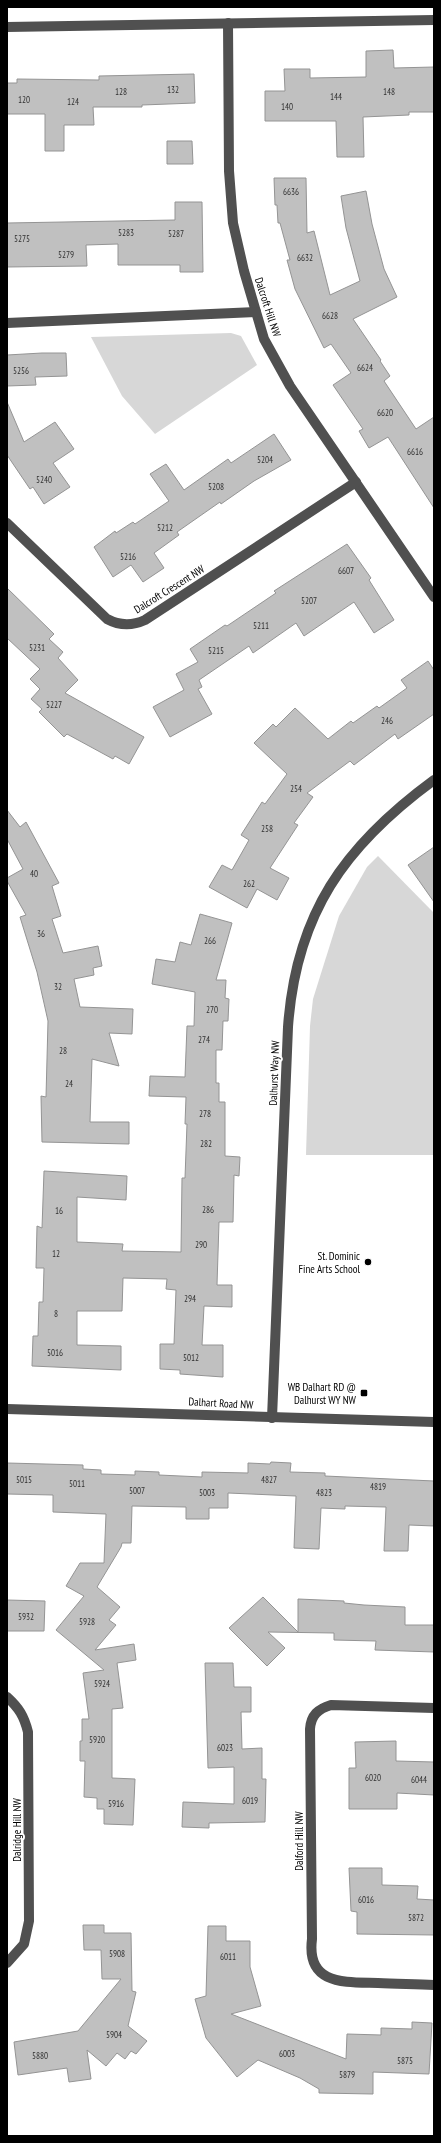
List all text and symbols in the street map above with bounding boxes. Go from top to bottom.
house number: 132 [167,84,179,95]
house number: 128 [115,86,127,97]
house number: 148 [383,86,395,97]
house number: 144 [330,91,342,102]
house number: 120 [18,94,30,105]
house number: 124 [67,96,79,107]
house number: 140 [281,101,293,112]
house number: 6636 [283,186,299,197]
house number: 5283 [118,227,134,238]
house number: 5287 [168,228,184,239]
house number: 5275 [14,233,30,244]
house number: 5279 [58,249,74,260]
house number: 6632 [297,252,313,263]
street label: Dalcroft Hill NW [252,276,284,339]
house number: 6628 [322,310,338,321]
house number: 6624 [357,362,373,373]
house number: 5256 [13,365,29,376]
house number: 6620 [377,407,393,418]
house number: 6616 [407,446,423,457]
house number: 5204 [257,454,273,465]
house number: 5240 [36,474,52,485]
house number: 5208 [208,481,224,492]
house number: 5212 [157,522,173,533]
house number: 5216 [120,551,136,562]
street label: Dalcroft Crescent NW [131,561,207,616]
house number: 6607 [338,565,354,576]
house number: 5207 [301,595,317,606]
house number: 5211 [253,620,269,631]
house number: 5231 [29,642,45,653]
house number: 5215 [208,645,224,656]
house number: 5227 [46,699,62,710]
house number: 246 [381,715,393,726]
house number: 254 [290,783,302,794]
house number: 258 [261,823,273,834]
house number: 40 [30,868,38,879]
house number: 262 [243,878,255,889]
house number: 36 [37,928,45,939]
house number: 266 [204,935,216,946]
house number: 32 [54,981,62,992]
house number: 270 [206,1004,218,1015]
house number: 274 [198,1034,210,1045]
street label: Dalhurst Way NW [266,1040,282,1106]
house number: 28 [59,1045,67,1056]
house number: 24 [65,1078,73,1089]
house number: 278 [199,1108,211,1119]
house number: 282 [200,1138,212,1149]
house number: 286 [202,1204,214,1215]
house number: 16 [55,1205,63,1216]
house number: 290 [195,1239,207,1250]
house number: 12 [52,1248,60,1259]
place label: St. Dominic Fine Arts School [299,1249,360,1276]
marker: St. Dominic Fine Arts School [363,1257,373,1267]
house number: 294 [184,1293,196,1304]
house number: 8 [54,1308,58,1319]
house number: 5016 [47,1347,63,1358]
house number: 5012 [183,1352,199,1363]
place label: WB Dalhart RD @ Dalhurst WY NW [288,1380,357,1407]
marker: WB Dalhart RD @ Dalhurst WY NW [359,1388,369,1398]
street label: Dalhart Road NW [188,1394,254,1412]
house number: 5015 [16,1474,32,1485]
house number: 4827 [261,1474,277,1485]
house number: 5011 [69,1478,85,1489]
house number: 4819 [370,1481,386,1492]
house number: 5007 [129,1485,145,1496]
house number: 5003 [199,1487,215,1498]
house number: 4823 [316,1487,332,1498]
house number: 5932 [18,1611,34,1622]
house number: 5928 [79,1616,95,1627]
house number: 5924 [94,1678,110,1689]
house number: 5920 [89,1734,105,1745]
house number: 6023 [217,1742,233,1753]
house number: 6020 [365,1772,381,1783]
house number: 6044 [411,1774,427,1785]
house number: 6019 [242,1795,258,1806]
street label: Dalridge Hill NW [10,1798,24,1862]
house number: 5916 [108,1798,124,1809]
street label: Dalford Hill NW [292,1811,306,1871]
house number: 6016 [358,1894,374,1905]
house number: 5872 [408,1912,424,1923]
house number: 5908 [109,1948,125,1959]
house number: 6011 [220,1951,236,1962]
house number: 5904 [106,2029,122,2040]
house number: 6003 [279,2048,295,2059]
house number: 5880 [32,2050,48,2061]
house number: 5875 [397,2055,413,2066]
house number: 5879 [339,2069,355,2080]

